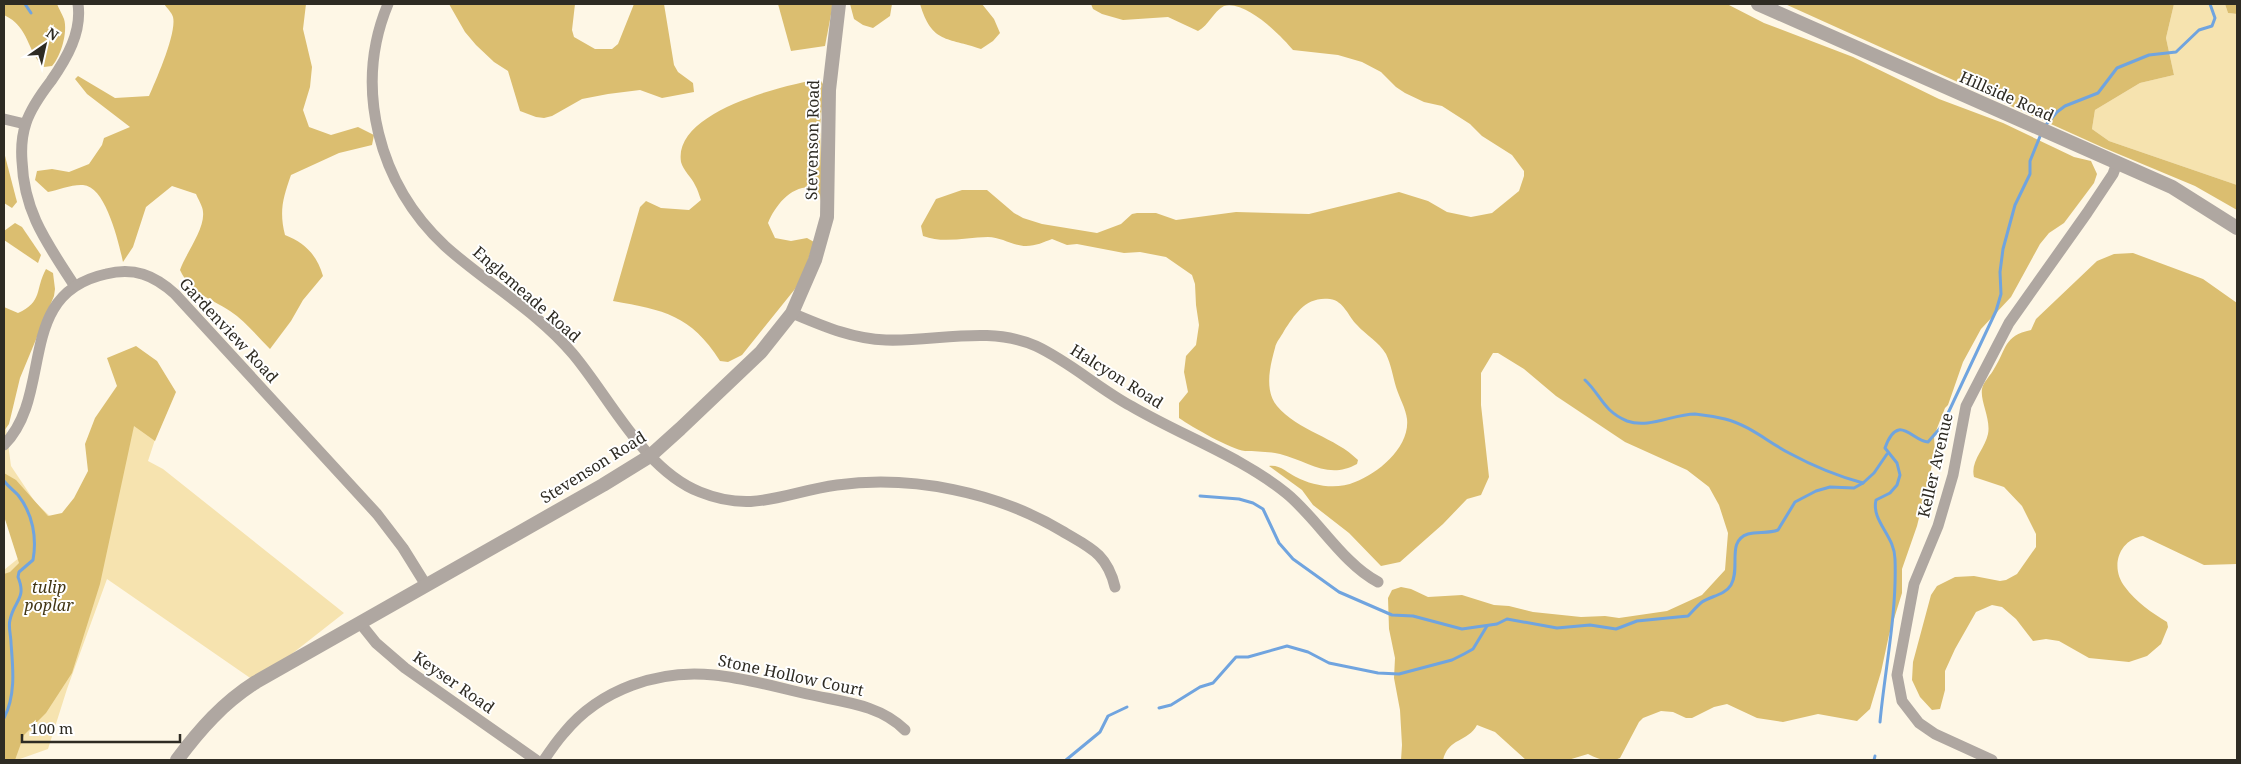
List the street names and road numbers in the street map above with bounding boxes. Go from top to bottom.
street label: Hillside Road [1956,65,2058,127]
street label: Stevenson Road [800,79,824,200]
street label: Englemeade Road [468,241,586,347]
street label: Gardenview Road [175,273,284,387]
street label: Halcyon Road [1066,339,1168,413]
street label: Keller Avenue [1912,410,1958,520]
street label: Stevenson Road [536,426,650,508]
street label: Keyser Road [409,646,499,718]
street label: Stone Hollow Court [716,649,866,701]

